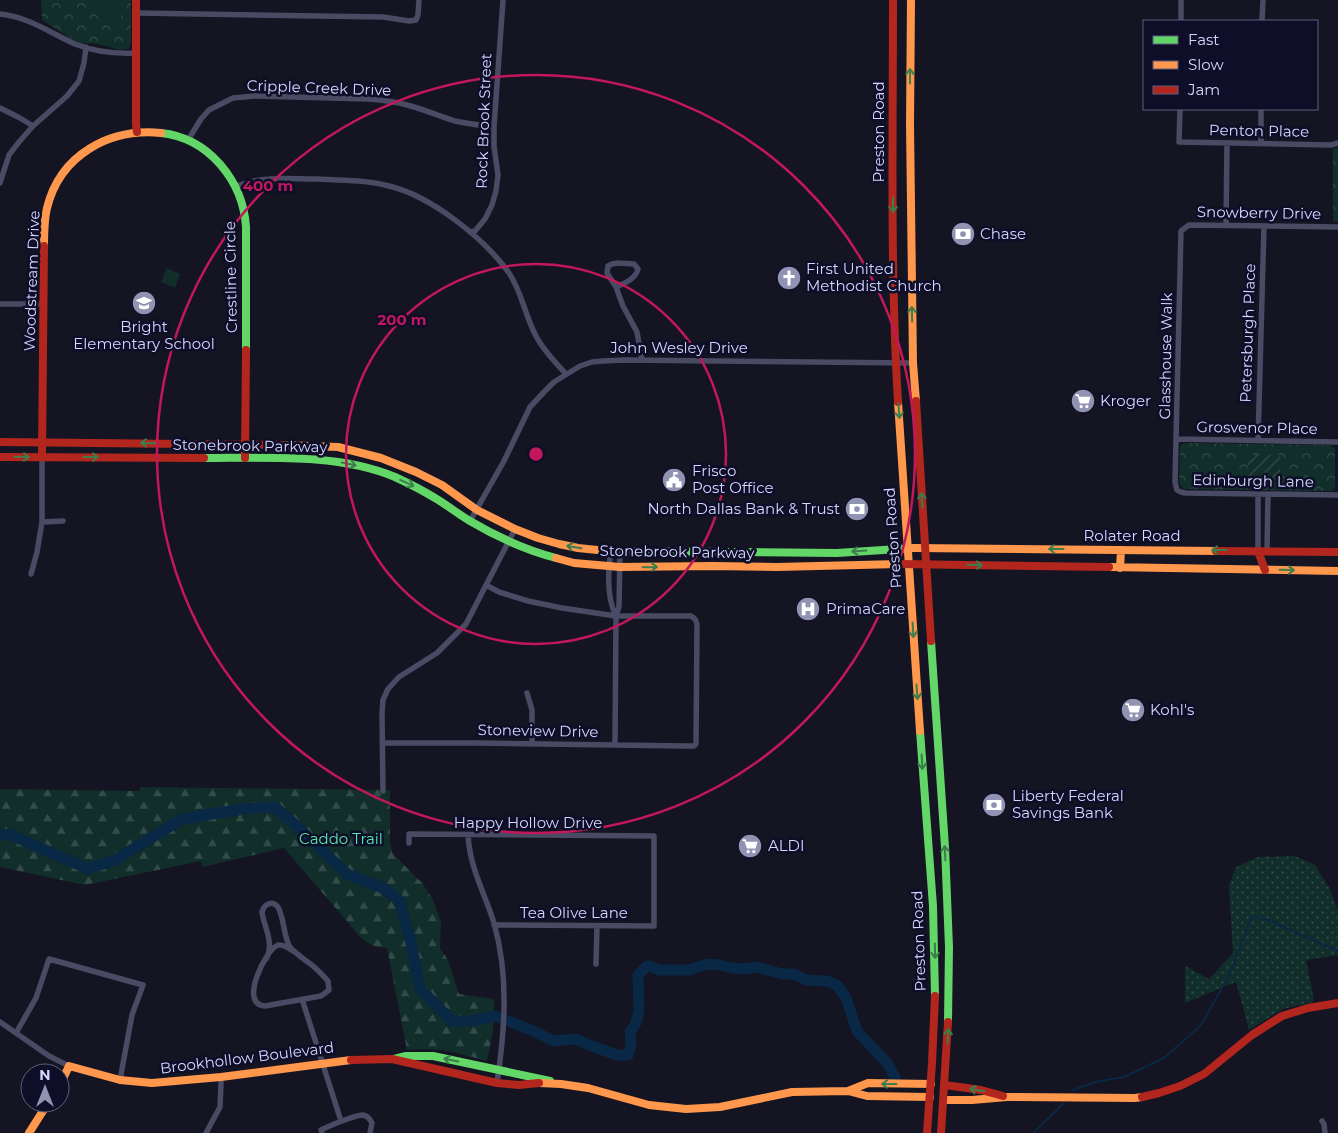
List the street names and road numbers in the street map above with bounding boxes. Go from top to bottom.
street label: Rock Brook Street [472,53,495,189]
street label: Cripple Creek Drive [246,75,392,100]
street label: Preston Road [869,81,888,183]
street label: Penton Place [1209,120,1309,141]
street label: Snowberry Drive [1197,202,1321,223]
street label: Woodstream Drive [20,210,43,352]
street label: Crestline Circle [220,221,241,333]
street label: Petersburgh Place [1236,263,1259,403]
street label: Glasshouse Walk [1155,292,1176,420]
street label: John Wesley Drive [609,338,748,357]
street label: Grosvenor Place [1196,417,1318,438]
street label: Stonebrook Parkway [172,435,328,456]
street label: Edinburgh Lane [1192,470,1314,491]
street label: Preston Road [879,487,906,589]
street label: Rolater Road [1083,526,1181,545]
street label: Stonebrook Parkway [599,541,755,562]
street label: Stoneview Drive [477,720,599,741]
street label: Happy Hollow Drive [454,813,602,832]
street label: Preston Road [907,890,930,992]
street label: Tea Olive Lane [520,903,628,922]
street label: Brookhollow Boulevard [159,1037,335,1078]

